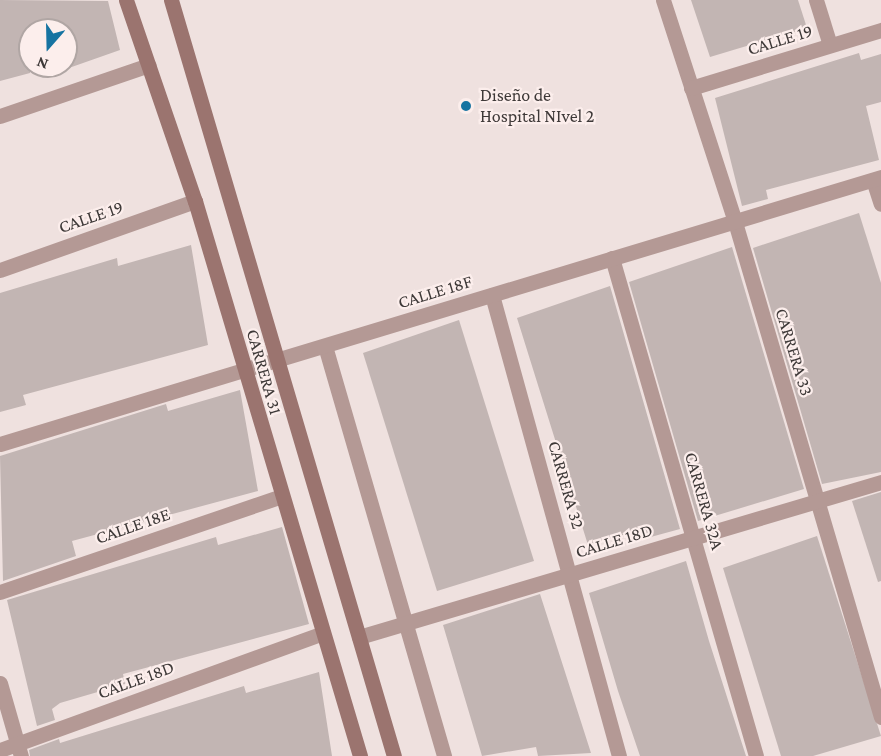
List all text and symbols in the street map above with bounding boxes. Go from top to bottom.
north arrow [18,18,78,78]
street label: CALLE 19 [745,20,815,60]
text: N [34,54,50,73]
place label: Diseño de Hospital NIvel 2 [480,85,594,128]
marker: Diseño de Hospital NIvel 2 [457,97,475,115]
street label: CALLE 19 [56,196,126,238]
street label: CALLE 18F [395,271,475,313]
street label: CARRERA 33 [770,306,818,398]
street label: CARRERA 31 [241,327,287,417]
street label: CARRERA 32 [543,439,589,531]
street label: CARRERA 32A [680,450,728,552]
street label: CALLE 18E [93,503,173,549]
street label: CALLE 18D [573,519,655,563]
street label: CALLE 18D [95,656,177,704]

